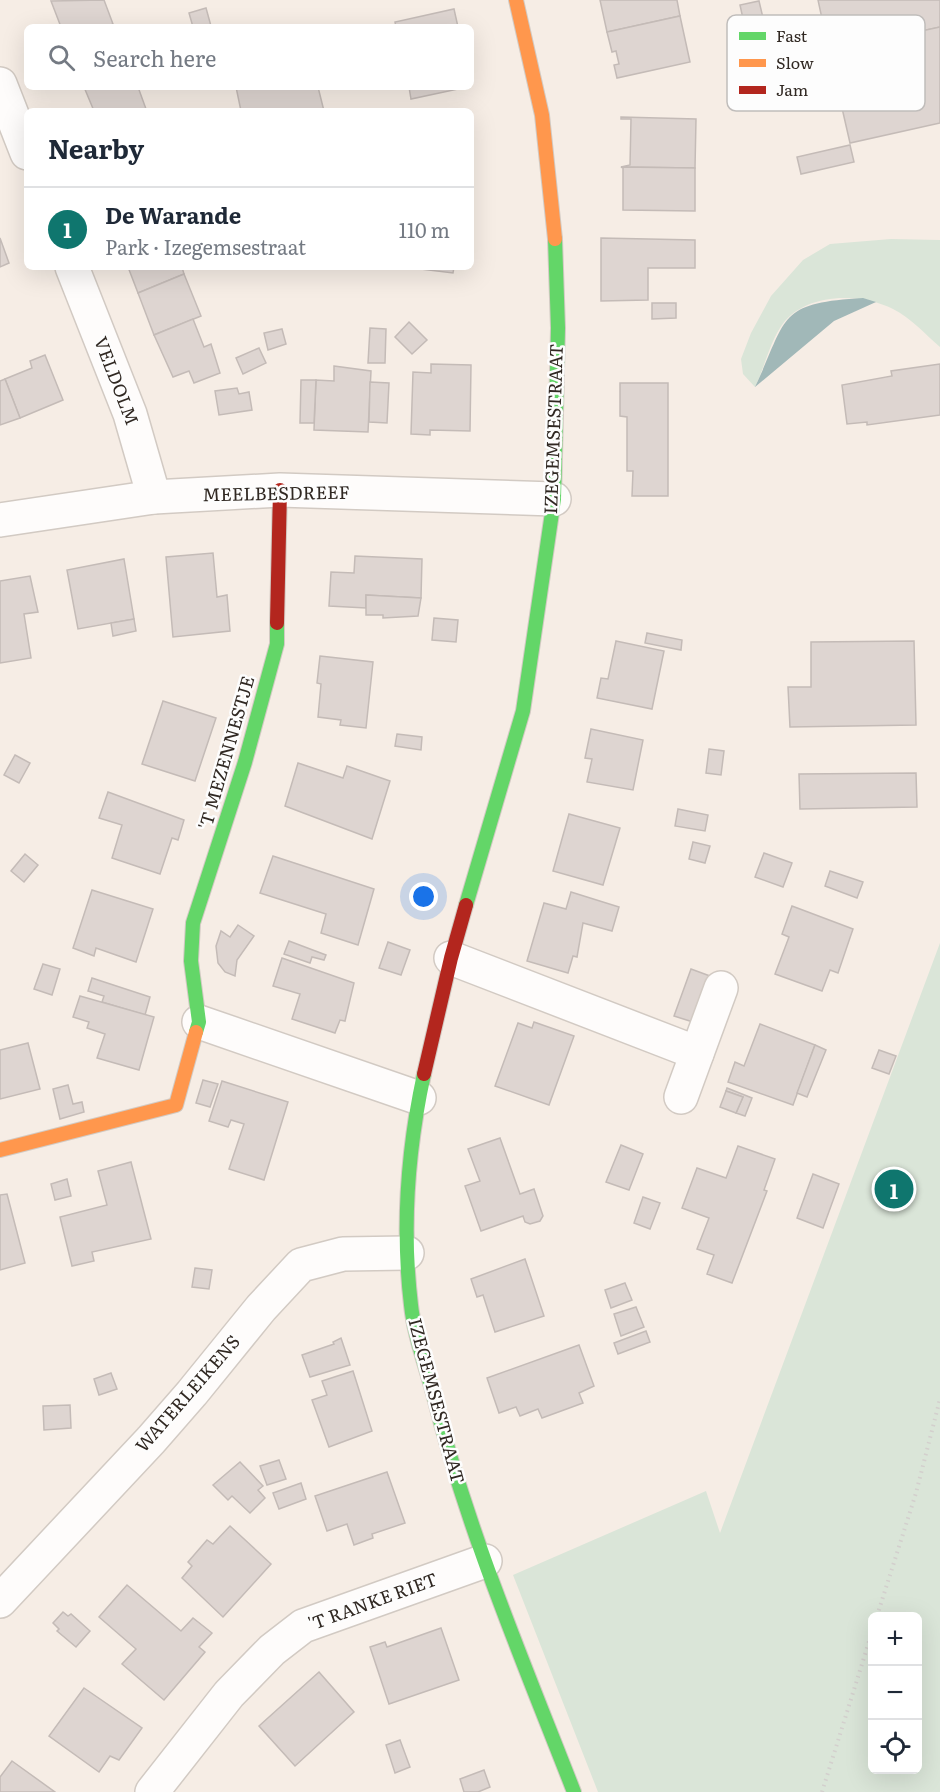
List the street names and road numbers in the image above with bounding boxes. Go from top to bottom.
street label: VELDOLM [88,332,147,429]
street label: IZEGEMSESTRAAT [536,343,569,515]
street label: MEELBESDREEF [202,478,350,507]
street label: 'T MEZENNESTJE [191,673,260,833]
street label: IZEGEMSESTRAAT [402,1315,473,1487]
street label: WATERLEIKENS [128,1328,246,1458]
street label: 'T RANKE RIET [304,1565,441,1636]

